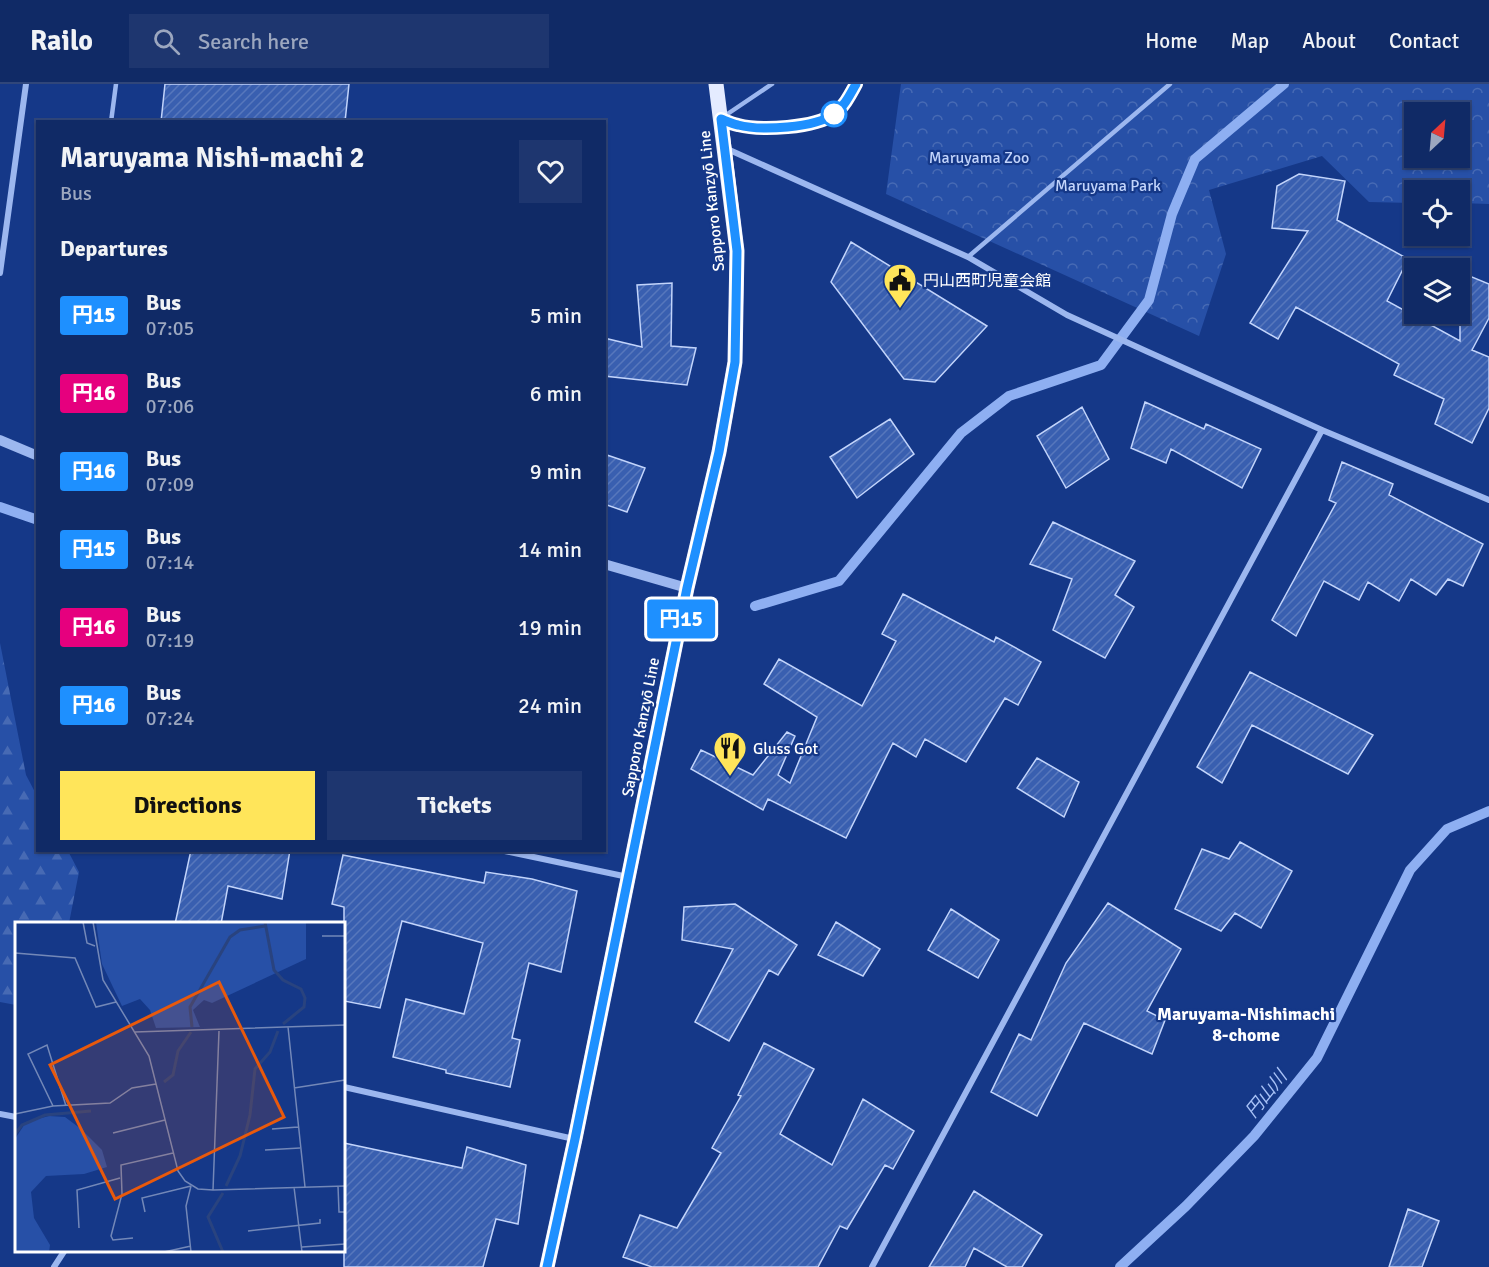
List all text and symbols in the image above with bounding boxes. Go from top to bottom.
search box [129,14,549,68]
text: Railo [30,24,93,58]
icon: search [150,25,183,58]
text: Search here [198,28,309,55]
text: Home [1145,28,1198,54]
text: Map [1231,28,1269,54]
text: About [1302,28,1356,54]
text: Contact [1389,28,1459,54]
unlabelled marker [821,101,847,127]
north arrow [1404,102,1470,168]
map controls [1404,102,1470,324]
street label: Sapporo Kanzyō Line [695,129,729,272]
button: heart [519,140,582,203]
text: Maruyama Nishi-machi 2 [60,141,365,175]
park label: Maruyama Zoo [929,148,1029,168]
park label: Maruyama Park [1055,176,1161,196]
button: locate [1404,180,1470,246]
text: Bus [60,181,92,206]
text: Departures [60,235,168,262]
button: layers [1404,258,1470,324]
public building icon: 円山西町児童会館 [882,262,918,309]
place label: 円山西町児童会館 [923,271,1051,291]
text: Bus [146,289,181,316]
text: 円15 [72,302,116,328]
text: 5 min [530,302,582,329]
text: 07:05 [146,316,194,341]
text: Bus [146,367,181,394]
text: 円16 [72,380,116,406]
text: 6 min [530,380,582,407]
text: 07:06 [146,394,194,419]
text: Bus [146,445,181,472]
text: 円16 [72,458,116,484]
text: 9 min [530,458,582,485]
text: 07:09 [146,472,194,497]
text: Bus [146,523,181,550]
text: 円15 [72,536,116,562]
text: 14 min [518,536,582,563]
text: 07:14 [146,550,194,575]
line badge: 円15 [646,600,716,638]
text: Bus [146,601,181,628]
text: 円15 [659,606,703,632]
text: 円16 [72,614,116,640]
text: 19 min [518,614,582,641]
text: 07:19 [146,628,194,653]
street label: Sapporo Kanzyō Line [618,656,664,799]
text: Bus [146,679,181,706]
text: 円16 [72,692,116,718]
text: 24 min [518,692,582,719]
text: 07:24 [146,706,194,731]
restaurant icon: Gluss Got [712,730,748,777]
place label: Gluss Got [753,739,819,759]
button: Directions [60,771,315,840]
button: Tickets [327,771,582,840]
inset map [15,922,345,1252]
district label: Maruyama-Nishimachi 8-chome [1157,1003,1335,1046]
water label: 円山川 [1240,1065,1293,1122]

